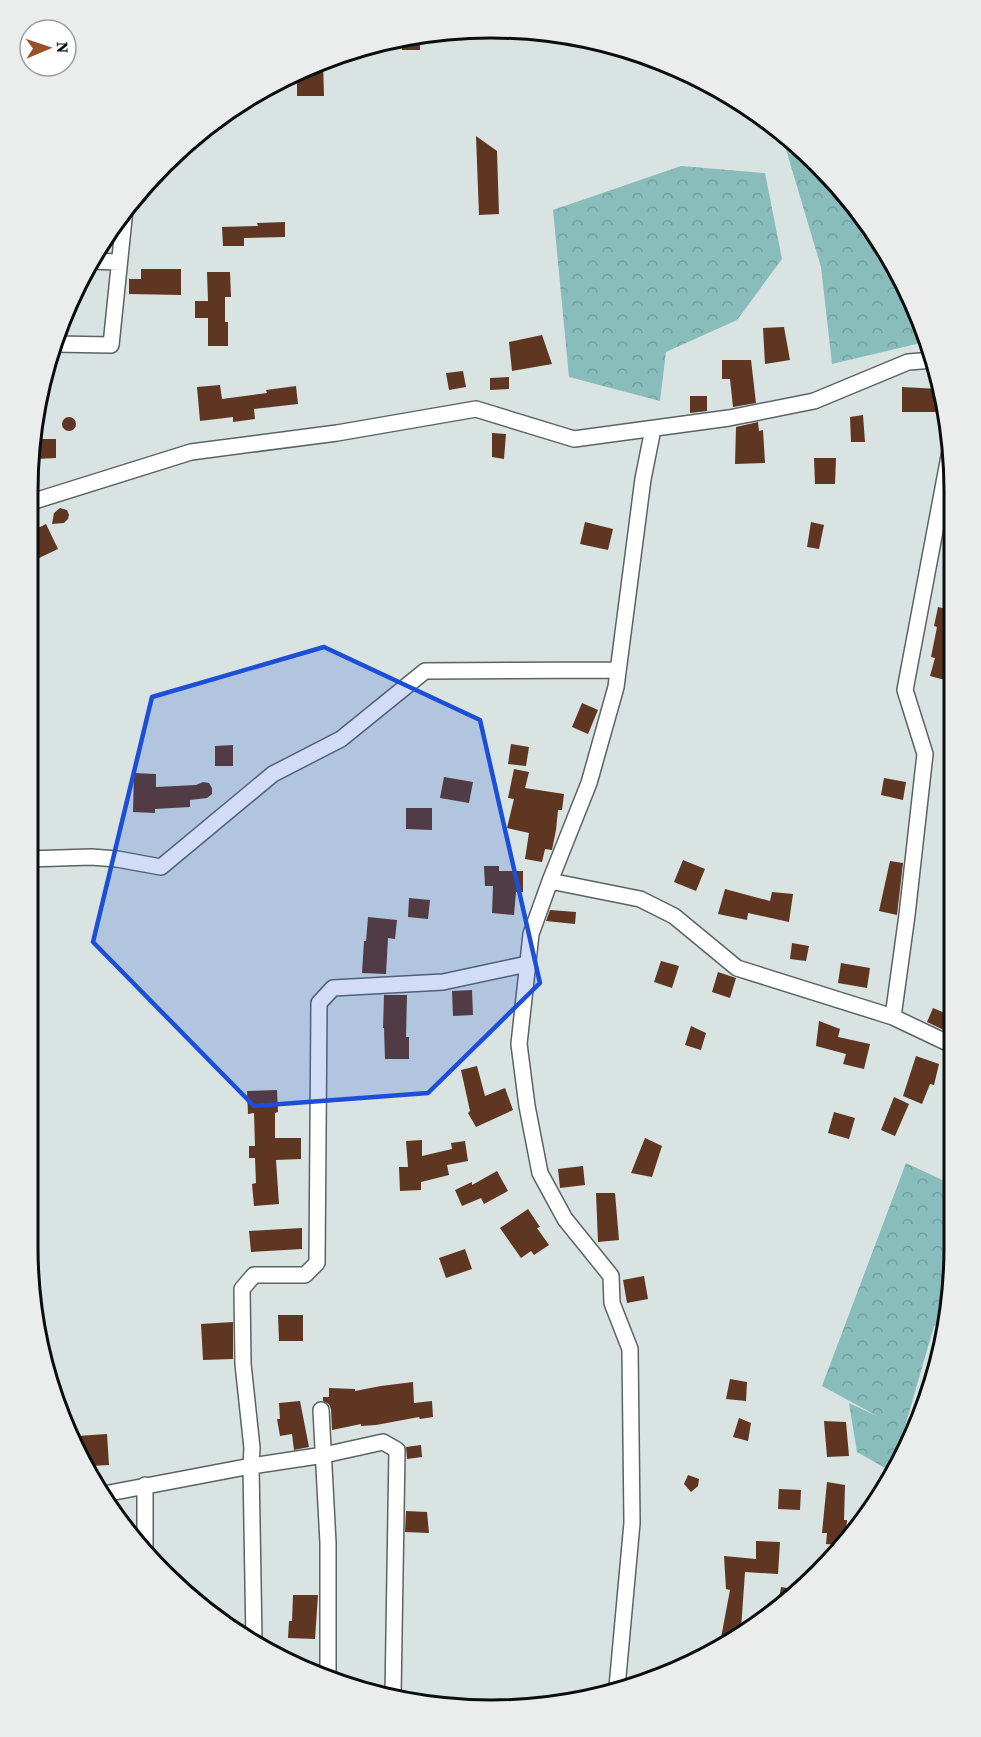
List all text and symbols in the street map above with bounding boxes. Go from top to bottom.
north arrow [18,18,78,78]
text: N [52,41,74,54]

